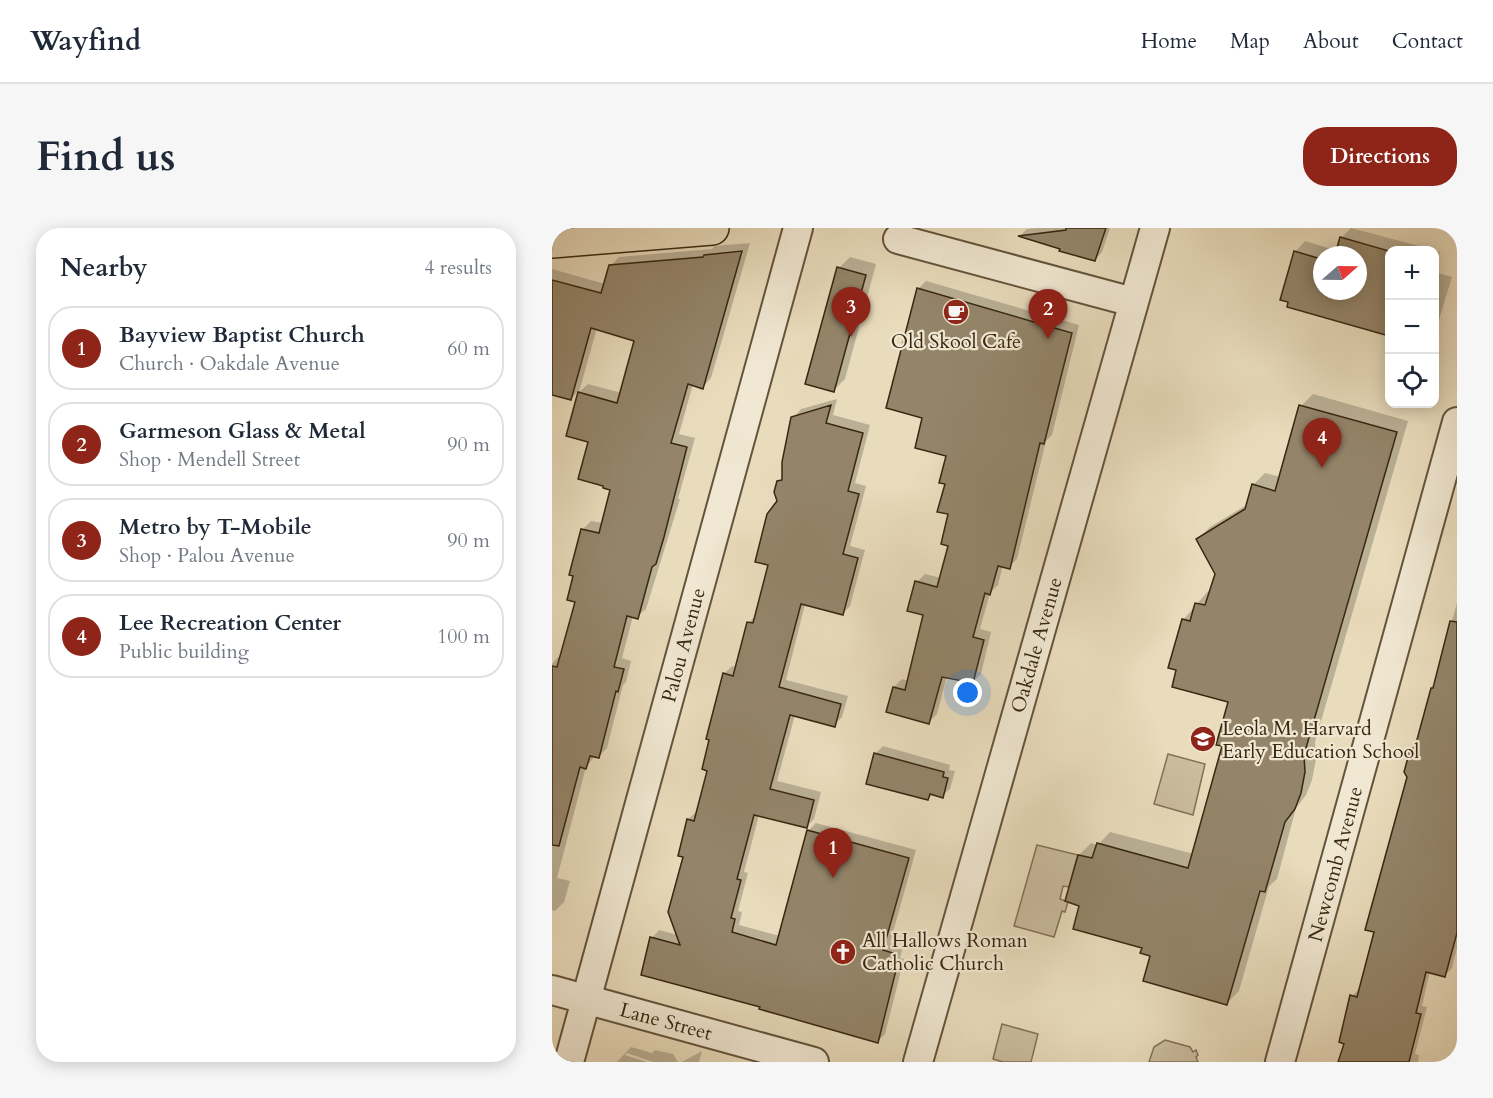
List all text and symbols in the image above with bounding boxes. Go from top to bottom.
text: Wayfind [30,22,141,60]
text: Home [1141,27,1197,56]
text: Map [1230,27,1270,56]
text: About [1303,27,1359,56]
text: Contact [1392,27,1463,56]
button: Directions [1303,127,1457,186]
text: Find us [36,128,176,185]
north arrow [1313,246,1367,300]
map controls [1385,246,1439,408]
button: + [1385,246,1439,300]
text: Nearby [60,250,148,285]
text: 4 results [424,254,492,281]
pin: 3 [832,288,870,337]
pin: 2 [1028,290,1068,339]
cafe icon: Old Skool Cafe [941,297,971,327]
button: − [1385,300,1439,354]
text: Bayview Baptist Church [119,320,365,350]
place label: Old Skool Cafe [891,328,1021,355]
text: 1 [76,335,87,362]
text: 60 m [447,335,490,362]
text: Church · Oakdale Avenue [119,350,340,377]
button: locate [1385,354,1439,408]
text: Garmeson Glass & Metal [119,416,366,446]
pin: 4 [1302,418,1342,468]
text: 2 [76,431,87,458]
text: 90 m [447,431,490,458]
text: Shop · Mendell Street [119,446,300,473]
text: Metro by T-Mobile [119,512,312,542]
text: 3 [76,527,87,554]
text: 90 m [447,527,490,554]
text: Shop · Palou Avenue [119,542,295,569]
street label: Oakdale Avenue [1004,574,1069,716]
street label: Palou Avenue [655,585,712,705]
text: Lee Recreation Center [119,608,341,638]
text: 4 [76,623,87,650]
text: 100 m [437,623,490,650]
text: Public building [119,638,249,665]
your location [953,678,982,707]
place label: Leola M. Harvard Early Education School [1222,715,1419,765]
school or university icon: Leola M. Harvard Early Education School [1188,724,1218,754]
street label: Newcomb Avenue [1302,783,1369,945]
pin: 1 [814,828,852,878]
place label: All Hallows Roman Catholic Church [862,927,1028,977]
church icon: All Hallows Roman Catholic Church [828,937,858,967]
street label: Lane Street [617,996,716,1047]

